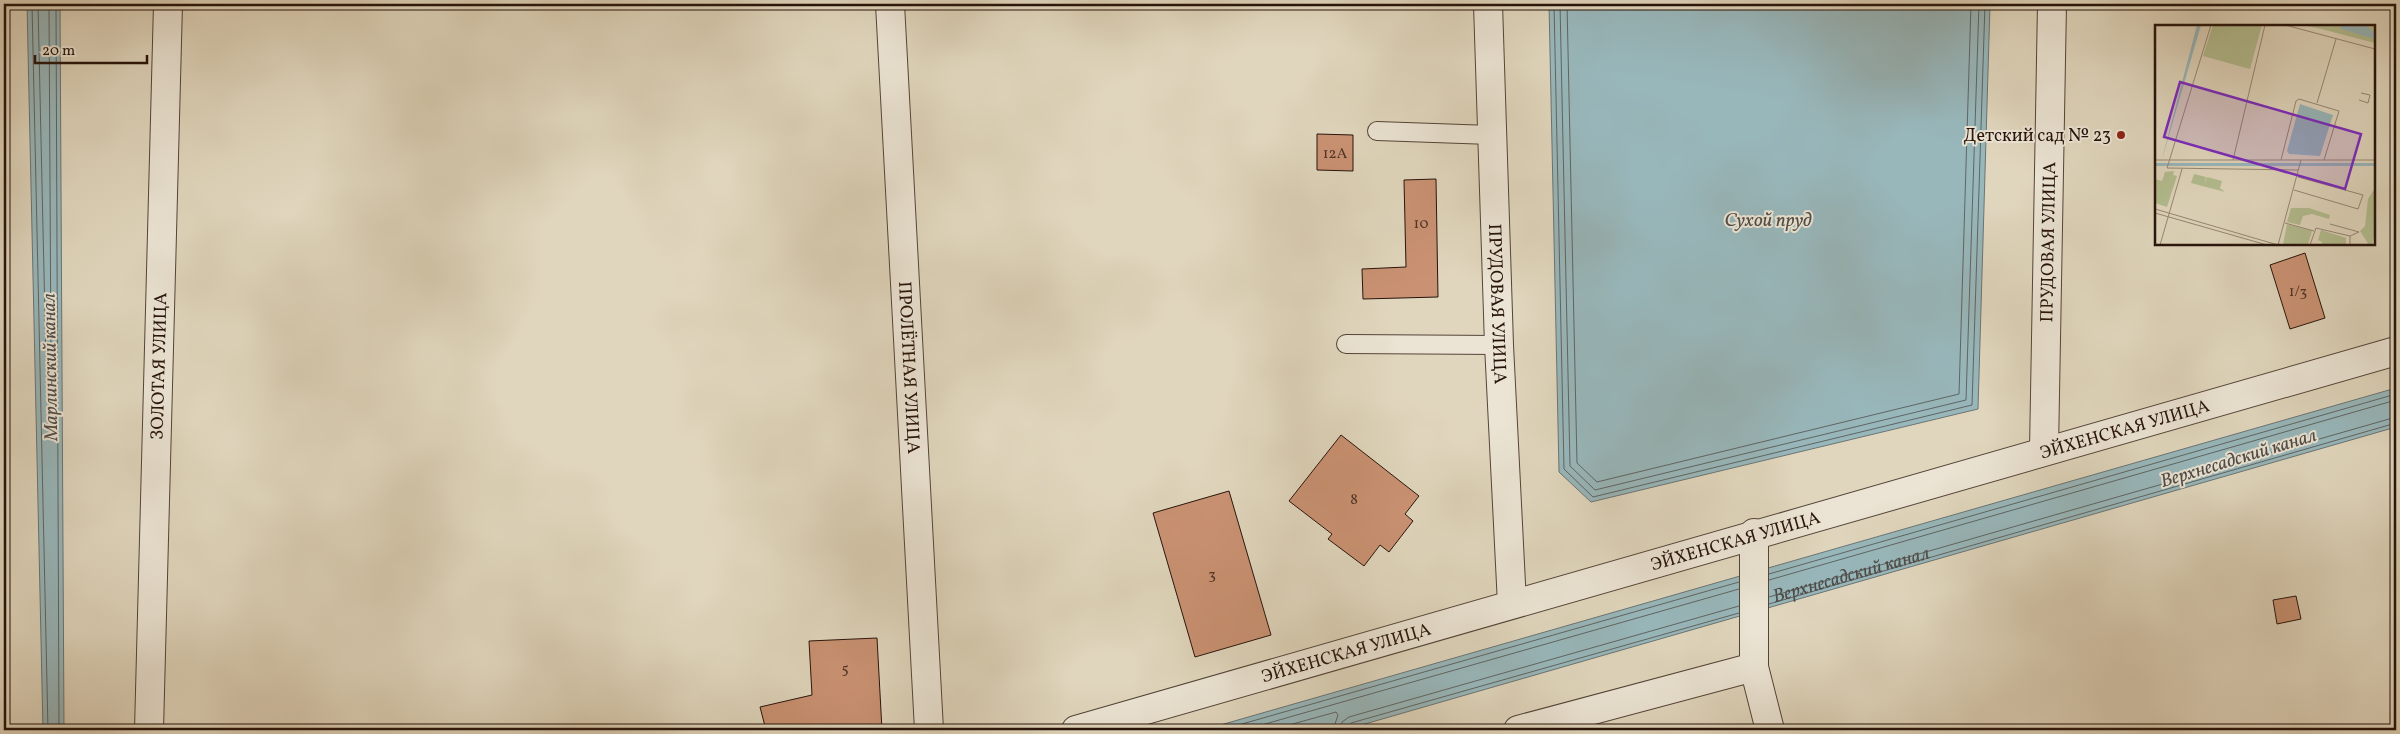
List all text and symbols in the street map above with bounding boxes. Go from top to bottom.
inset map [2155,25,2375,245]
scale bar [35,32,148,64]
text: 20 m [42,41,75,62]
place label: Детский сад № 23 [1964,124,2111,149]
marker: Детский сад № 23 [2115,129,2127,141]
house number: 12А [1323,144,1348,165]
street label: ПРУДОВАЯ УЛИЦА [2035,161,2063,323]
water label: Сухой пруд [1724,208,1812,234]
house number: 10 [1414,214,1428,235]
street label: ПРУДОВАЯ УЛИЦА [1481,223,1512,385]
street label: ПРОЛЁТНАЯ УЛИЦА [891,281,925,455]
house number: 1/3 [2289,282,2307,303]
street label: ЗОЛОТАЯ УЛИЦА [146,292,174,440]
water label: Марлинский канал [37,293,65,442]
street label: ЭЙХЕНСКАЯ УЛИЦА [2037,394,2213,467]
water label: Верхнесадский канал [2157,423,2320,495]
house number: 8 [1350,490,1358,511]
street label: ЭЙХЕНСКАЯ УЛИЦА [1648,506,1824,578]
water label: Верхнесадский канал [1770,541,1933,610]
house number: 3 [1208,565,1216,586]
street label: ЭЙХЕНСКАЯ УЛИЦА [1259,618,1434,690]
house number: 5 [841,659,849,680]

